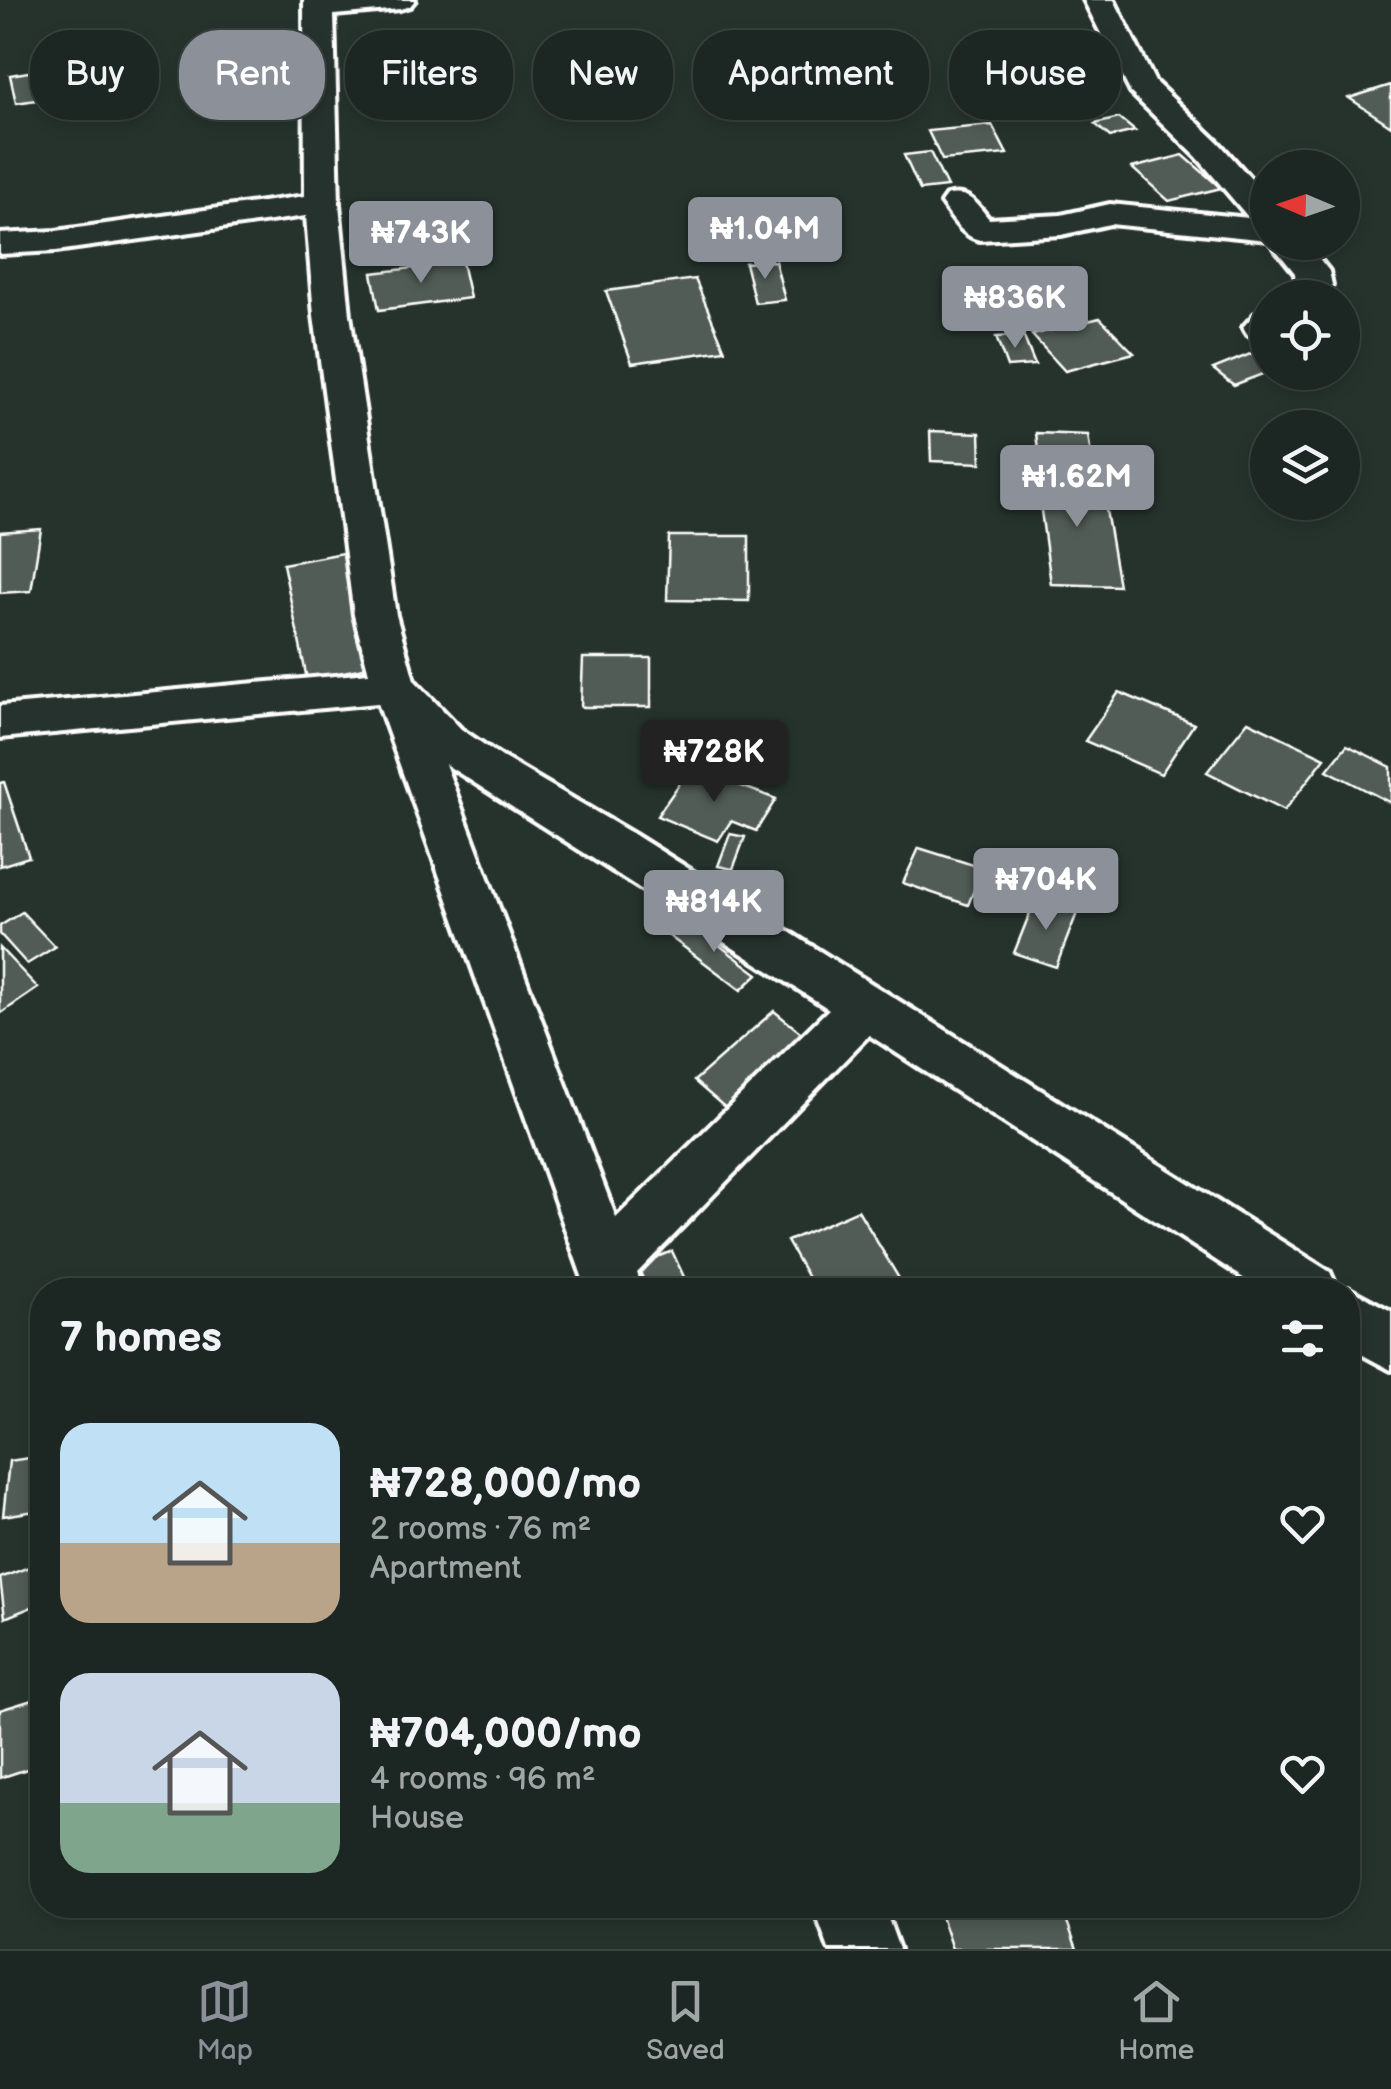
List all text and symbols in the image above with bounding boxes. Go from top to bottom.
chip: Buy [30,30,159,120]
chip: Rent [179,30,325,120]
chip: Filters [345,30,513,120]
chip: New [533,30,673,120]
chip: Apartment [693,30,929,120]
chip: House [949,30,1121,120]
north arrow [1250,150,1360,260]
map controls [1250,150,1360,520]
pin: ₦1.04M [684,197,846,282]
pin: ₦743K [351,201,491,286]
text: ₦1.04M [710,210,820,249]
text: ₦743K [371,214,471,253]
pin: ₦836K [945,266,1085,351]
text: ₦836K [964,279,1066,318]
button: locate [1250,280,1360,390]
button: layers [1250,410,1360,520]
pin: ₦1.62M [996,445,1158,530]
text: ₦1.62M [1022,458,1132,497]
pin: ₦728K [644,720,784,805]
text: ₦728K [664,733,764,772]
pin: ₦704K [976,848,1116,933]
text: ₦704K [995,861,1097,900]
pin: ₦814K [644,870,784,955]
text: ₦814K [666,883,762,922]
icon: filters [1275,1311,1330,1366]
text: 7 homes [60,1313,222,1364]
text: ₦728,000/mo [370,1459,641,1510]
icon: home [140,1463,260,1583]
icon: heart [1275,1496,1330,1551]
text: 2 rooms · 76 m² [370,1510,591,1549]
text: Apartment [370,1549,521,1588]
text: ₦704,000/mo [370,1709,642,1760]
icon: home [140,1713,260,1833]
icon: heart [1275,1746,1330,1801]
text: 4 rooms · 96 m² [370,1760,596,1799]
text: House [370,1799,464,1838]
tab: Map [197,1974,253,2067]
tab: Saved [646,1974,725,2067]
tab: Home [1118,1974,1194,2067]

